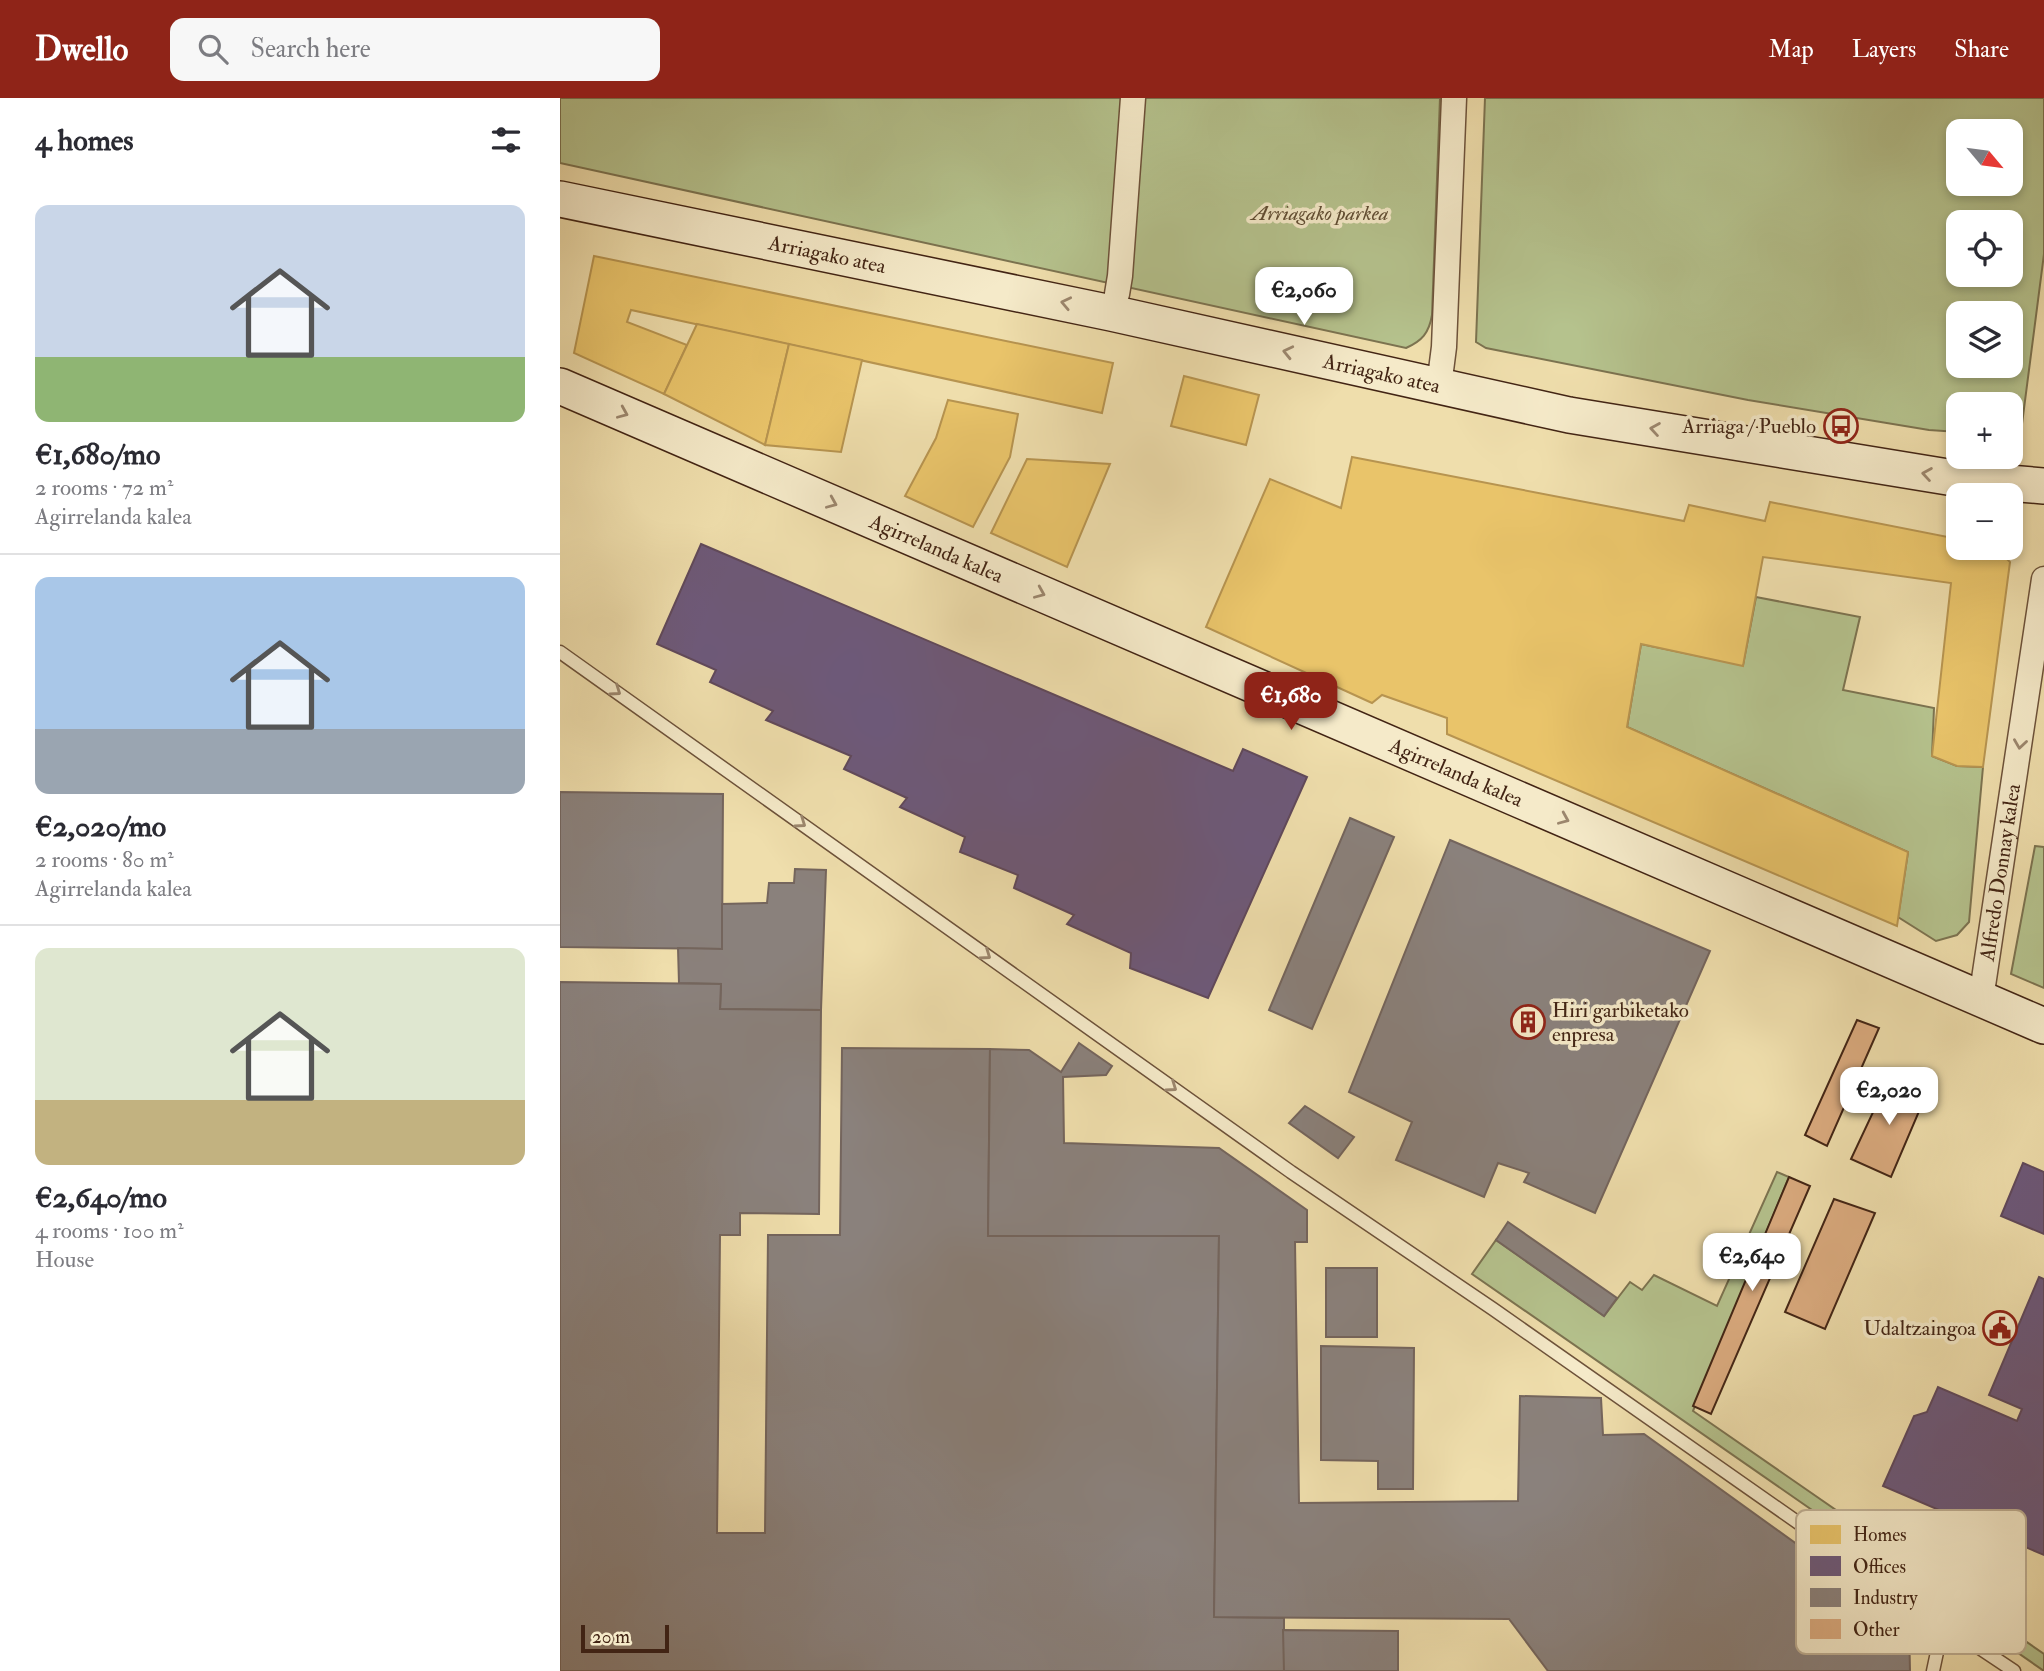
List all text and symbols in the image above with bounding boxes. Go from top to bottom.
search box [170,18,660,81]
text: Dwello [35,29,128,70]
icon: search [194,30,232,68]
text: Search here [250,33,371,65]
text: Map [1769,34,1814,65]
text: Layers [1852,34,1916,65]
text: Share [1954,34,2009,65]
north arrow [1946,119,2023,196]
map controls [1946,119,2023,560]
icon: filters [487,121,525,159]
text: 4 homes [35,122,134,159]
park label: Arriagako parkea [1250,200,1389,227]
button: locate [1946,210,2023,287]
street label: Arriagako atea [765,229,889,280]
icon: home [217,250,343,376]
pin: €2,060 [1247,268,1361,327]
text: €2,060 [1271,275,1337,304]
one-way arrow [1060,297,1072,312]
button: layers [1946,301,2023,378]
one-way arrow [1282,346,1294,360]
street label: Arriagako atea [1319,347,1443,400]
button: + [1946,392,2023,469]
one-way arrow [616,404,628,418]
bus stop icon: Arriaga / Pueblo [1822,407,1860,445]
place label: Arriaga / Pueblo [1681,413,1816,440]
one-way arrow [1649,422,1661,437]
text: €1,680/mo [35,436,160,473]
one-way arrow [1922,467,1933,482]
text: 2 rooms · 72 m² [35,473,173,502]
button: − [1946,483,2023,560]
one-way arrow [824,495,837,509]
text: Agirrelanda kalea [35,502,192,531]
street label: Agirrelanda kalea [864,508,1008,590]
one-way arrow [1033,585,1046,599]
icon: home [217,622,343,748]
pin: €1,680 [1234,672,1348,732]
text: €1,680 [1260,680,1322,709]
one-way arrow [608,683,621,696]
street label: Agirrelanda kalea [1384,732,1527,814]
one-way arrow [2013,738,2028,749]
street label: Alfredo Donnay kalea [1974,782,2027,964]
text: €2,020/mo [35,808,166,845]
one-way arrow [1557,811,1569,825]
one-way arrow [793,815,806,828]
text: 2 rooms · 80 m² [35,845,174,874]
text: Agirrelanda kalea [35,874,192,903]
one-way arrow [978,947,991,959]
icon: home [217,993,343,1119]
place label: Hiri garbiketako enpresa [1552,997,1689,1048]
building icon: Hiri garbiketako enpresa [1509,1003,1547,1041]
pin: €2,020 [1832,1068,1946,1127]
text: €2,020 [1856,1075,1922,1104]
one-way arrow [1164,1079,1177,1091]
text: €2,640/mo [35,1179,167,1216]
text: 4 rooms · 100 m² [35,1216,184,1245]
pin: €2,640 [1695,1234,1809,1293]
text: €2,640 [1719,1241,1785,1270]
text: House [35,1245,94,1274]
public building icon: Udaltzaingoa [1981,1309,2019,1347]
place label: Udaltzaingoa [1864,1315,1976,1342]
legend [1796,1510,2026,1654]
text: Homes [1853,1523,1907,1547]
text: Offices [1853,1555,1906,1579]
text: Industry [1853,1586,1918,1610]
text: Other [1853,1618,1900,1642]
scale bar [581,1622,668,1654]
text: 20 m [592,1625,630,1649]

